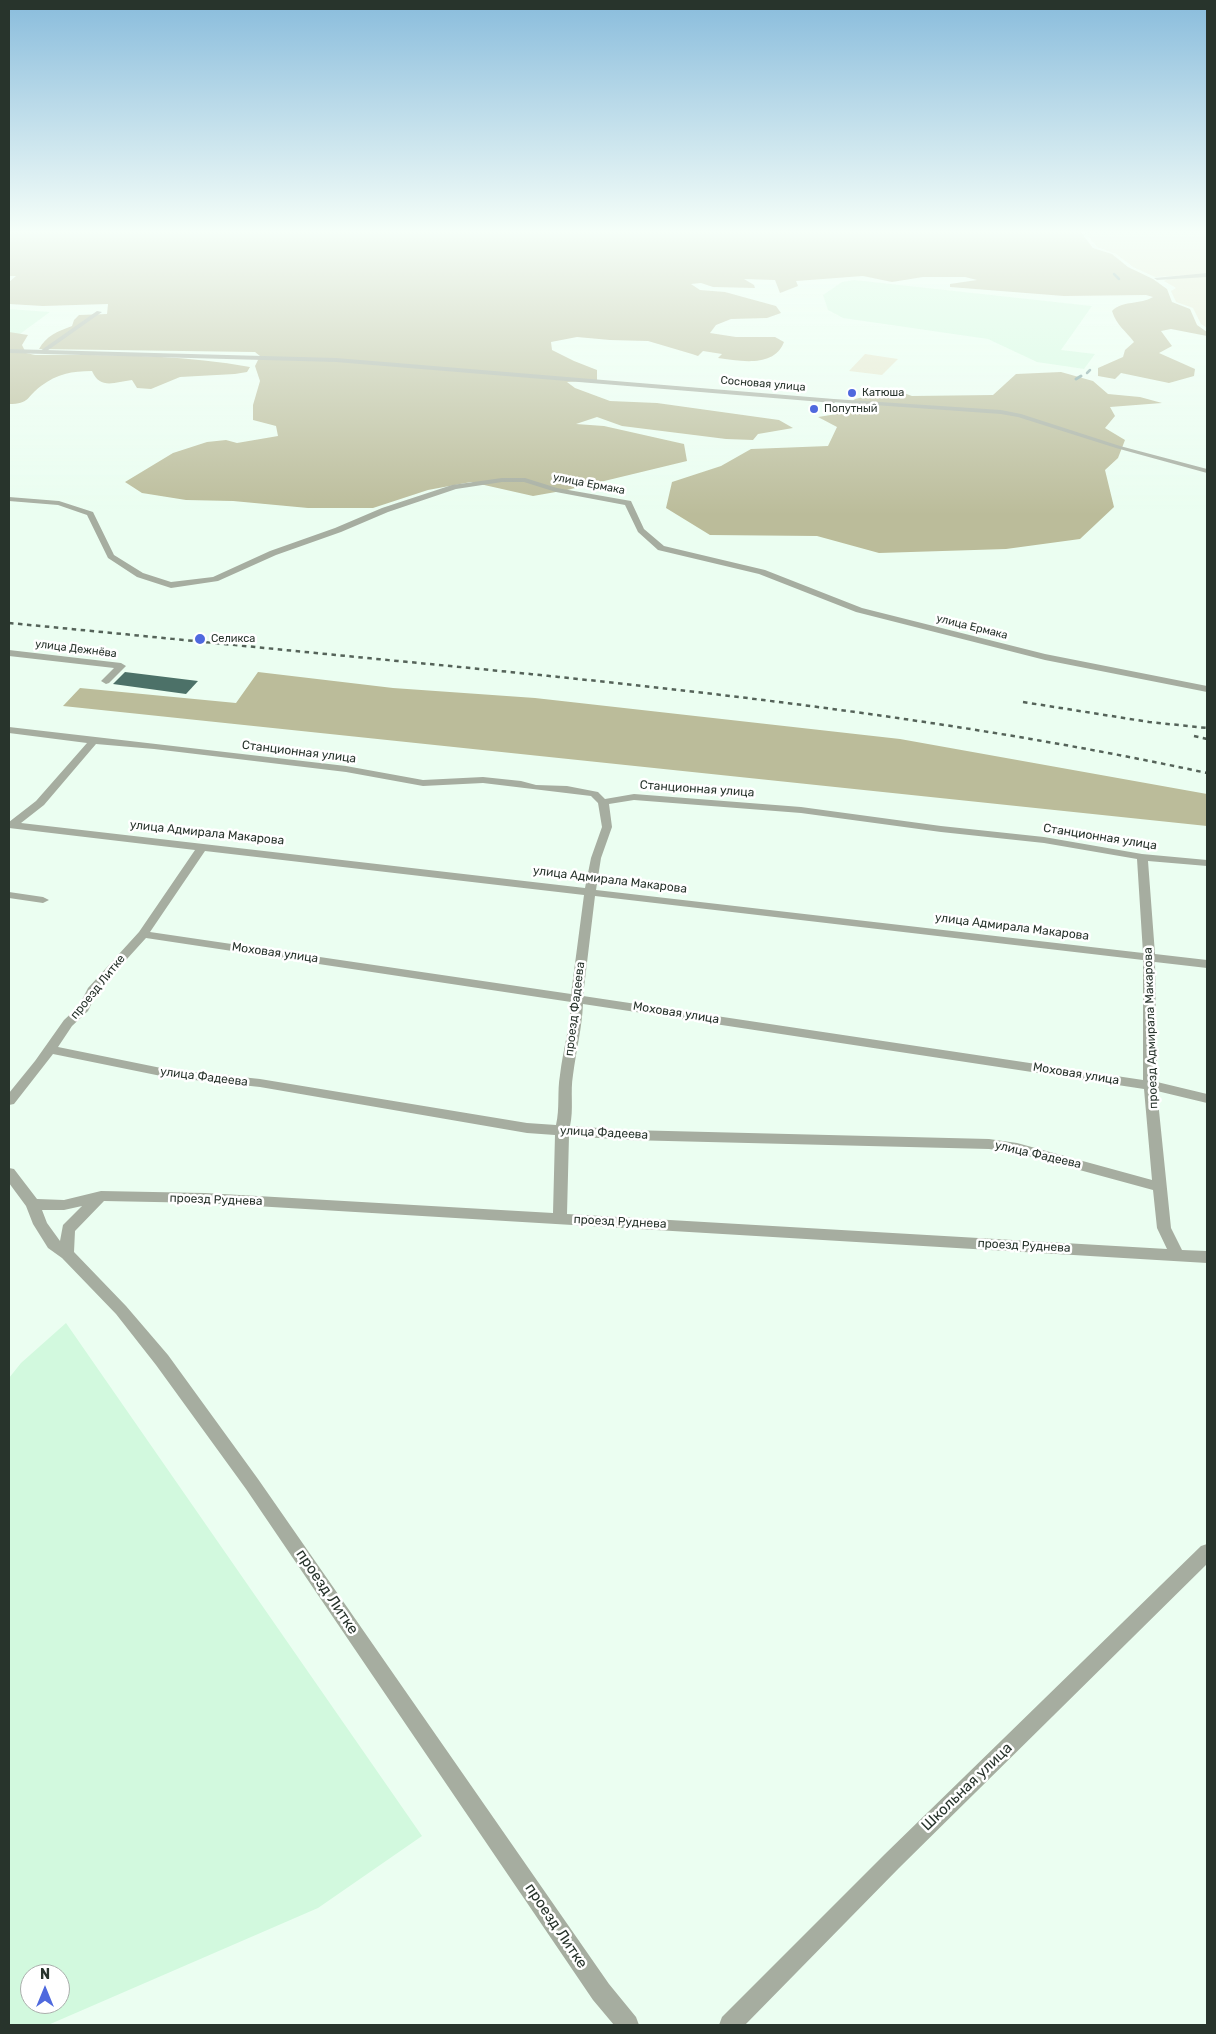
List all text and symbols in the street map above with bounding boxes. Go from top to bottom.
street label: Сосновая улица [720,374,806,394]
place label: Катюша [862,386,904,400]
marker: Катюша [846,387,858,399]
place label: Попутный [824,402,878,416]
marker: Попутный [808,403,820,415]
street label: улица Ермака [552,471,626,497]
street label: улица Ермака [935,612,1009,642]
marker: Селикса [193,632,207,646]
place label: Селикса [211,632,255,646]
street label: улица Дежнёва [34,637,118,661]
street label: Станционная улица [241,738,357,766]
street label: Станционная улица [639,778,755,800]
street label: улица Адмирала Макарова [129,818,285,848]
street label: Станционная улица [1042,821,1158,853]
street label: улица Адмирала Макарова [532,863,688,897]
street label: улица Адмирала Макарова [934,910,1090,944]
street label: Моховая улица [231,940,319,966]
street label: проезд Адмирала Макарова [1141,947,1161,1109]
street label: проезд Литке [68,952,128,1022]
street label: проезд Фадеева [562,961,588,1057]
street label: Моховая улица [632,999,720,1027]
street label: Моховая улица [1032,1060,1120,1088]
street label: улица Фадеева [159,1064,249,1090]
street label: улица Фадеева [560,1123,648,1143]
street label: улица Фадеева [993,1138,1083,1172]
street label: проезд Руднева [169,1191,263,1209]
street label: проезд Руднева [573,1212,667,1232]
street label: проезд Руднева [977,1236,1071,1256]
street label: проезд Литке [292,1546,362,1638]
street label: Школьная улица [918,1739,1016,1835]
street label: проезд Литке [521,1880,591,1972]
north arrow [20,1964,70,2014]
text: N [40,1966,50,1983]

